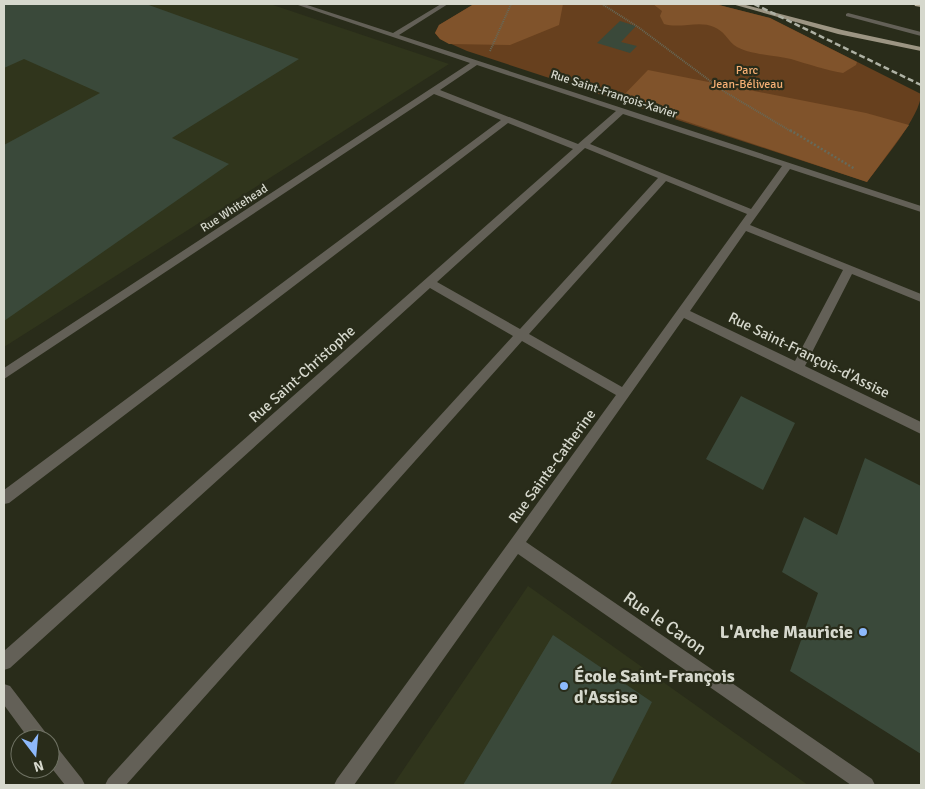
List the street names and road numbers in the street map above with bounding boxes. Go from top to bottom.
street label: Rue Saint-François-Xavier [549,67,679,122]
street label: Rue Whitehead [198,181,271,236]
street label: Rue Saint-François-d'Assise [725,308,893,402]
street label: Rue Saint-Christophe [245,322,359,426]
street label: Rue Sainte-Catherine [505,405,599,527]
street label: Rue le Caron [619,586,711,660]

